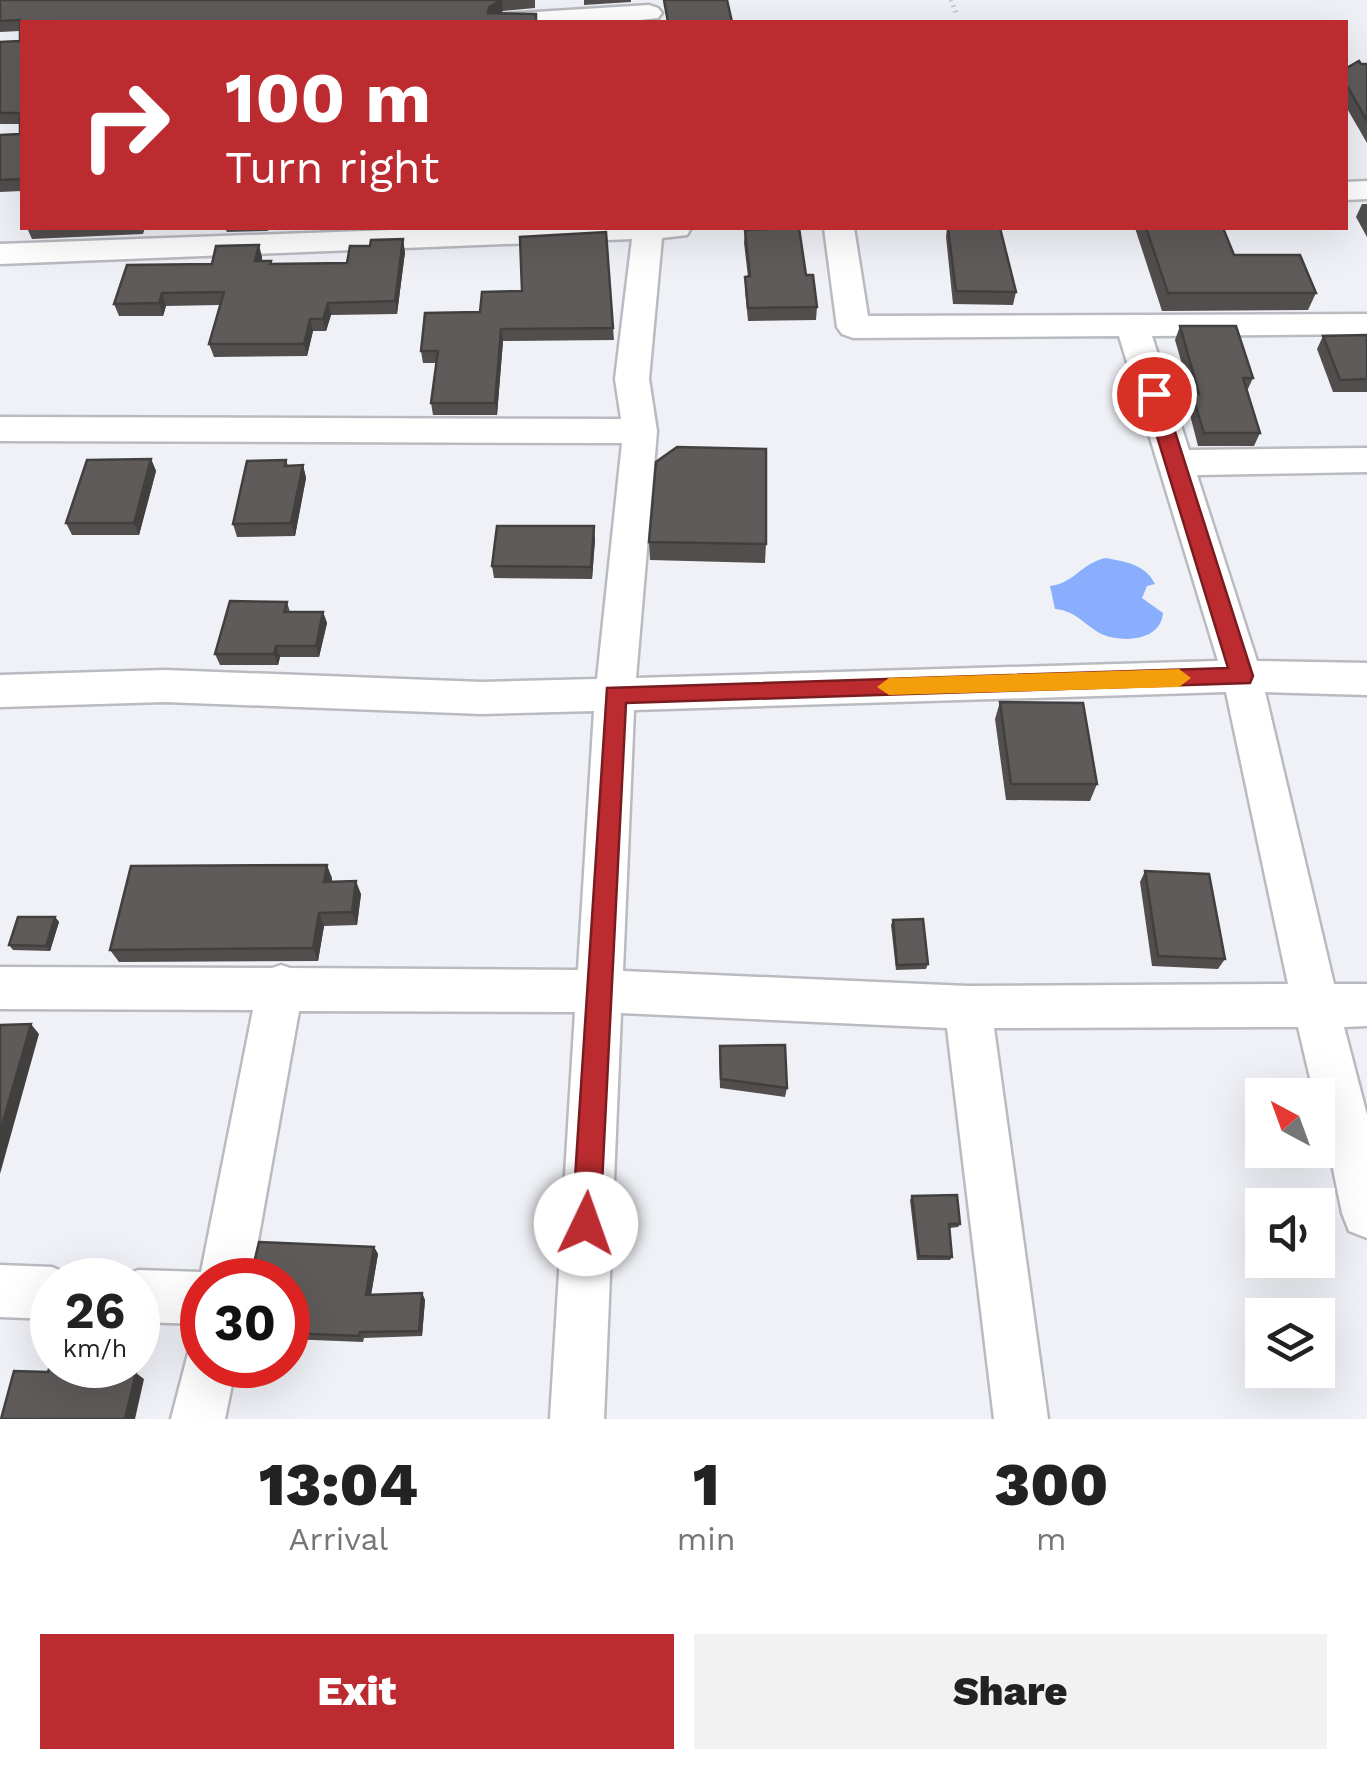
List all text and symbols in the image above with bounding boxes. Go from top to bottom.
text: 100 m [225,57,431,139]
icon: right [60,60,190,190]
text: Turn right [225,141,439,194]
pin [1112,352,1197,437]
icon: arrive [1127,367,1182,422]
north arrow [1245,1078,1335,1168]
map controls [1245,1078,1335,1388]
position arrow [534,1172,638,1276]
button: sound [1245,1188,1335,1278]
speed limit sign: 30 [180,1258,310,1388]
text: 26 [65,1281,125,1340]
button: layers [1245,1298,1335,1388]
text: km/h [63,1334,127,1363]
text: 13:04 [259,1449,418,1520]
text: 1 [693,1449,720,1520]
text: 300 [994,1449,1108,1520]
text: Arrival [288,1520,388,1558]
text: min [677,1520,736,1558]
text: m [1036,1520,1067,1558]
button: Exit [40,1634,674,1749]
button: Share [694,1634,1327,1749]

